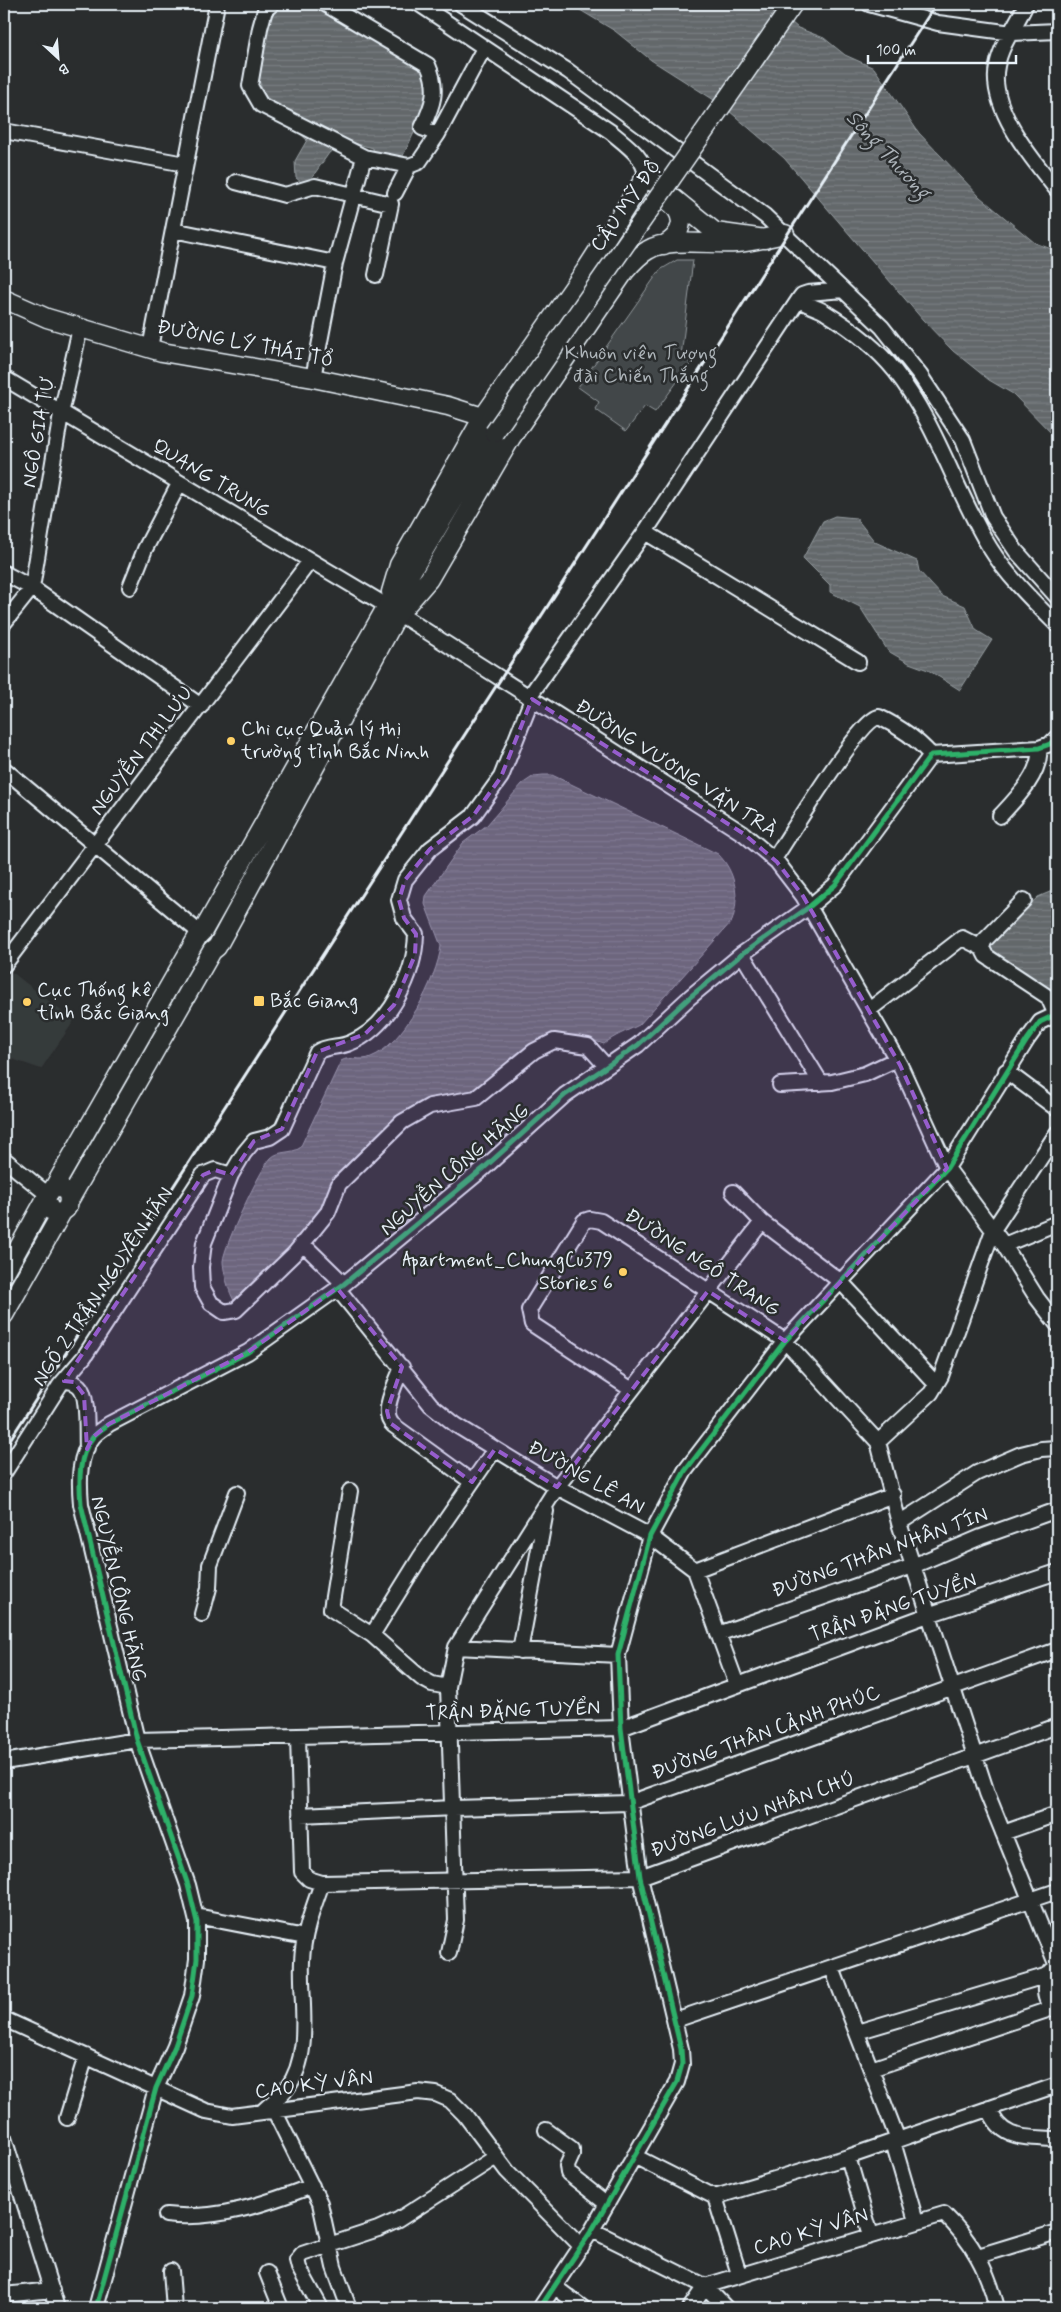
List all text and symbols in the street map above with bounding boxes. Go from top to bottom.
north arrow [32,32,82,82]
scale bar [868,32,1016,64]
text: 100 m [876,41,916,61]
text: B [55,59,71,79]
water label: Sông Thương [838,104,938,209]
street label: CẦU MỸ ĐỘ [584,155,668,257]
street label: ĐƯỜNG LÝ THÁI TỔ [155,314,335,374]
park label: Khuôn viên Tượng đài Chiến Thắng [565,340,717,392]
street label: NGÔ GIA TỰ [16,374,62,490]
street label: QUANG TRUNG [147,433,275,525]
street label: NGUYỄN THỊ LƯU [83,680,200,821]
street label: ĐƯỜNG VƯƠNG VĂN TRÀ [570,693,782,845]
place label: Chi cục Quản lý thị trường tỉnh Bắc Ninh [240,716,429,768]
marker: Chi cục Quản lý thị trường tỉnh Bắc Ninh [225,735,237,747]
place label: Cục Thống kê tỉnh Bắc Giang [36,977,169,1027]
place label: Bắc Giang [270,988,358,1015]
marker: Bắc Giang [252,994,266,1008]
marker: Cục Thống kê tỉnh Bắc Giang [21,996,33,1008]
street label: NGUYỄN CÔNG HÃNG [374,1097,535,1242]
street label: NGÕ 2 TRẦN NGUYÊN HÃN [26,1182,180,1392]
street label: ĐƯỜNG NGÔ TRANG [619,1203,785,1323]
place label: Apartment_ChungCu379 Stories 6 [402,1247,613,1297]
marker: Apartment_ChungCu379 Stories 6 [617,1266,629,1278]
street label: ĐƯỜNG LÊ AN [523,1435,649,1521]
street label: NGUYỄN CÔNG HÃNG [84,1493,153,1684]
street label: ĐƯỜNG THÂN NHÂN TÍN [768,1501,992,1605]
street label: TRẦN ĐĂNG TUYỂN [806,1567,980,1649]
street label: ĐƯỜNG THÂN CẢNH PHÚC [648,1679,884,1787]
street label: TRẦN ĐĂNG TUYỂN [425,1694,601,1728]
street label: ĐƯỜNG LƯU NHÂN CHÚ [647,1765,859,1865]
street label: CAO KỲ VÂN [253,2064,375,2106]
street label: CAO KỲ VÂN [750,2202,872,2262]

